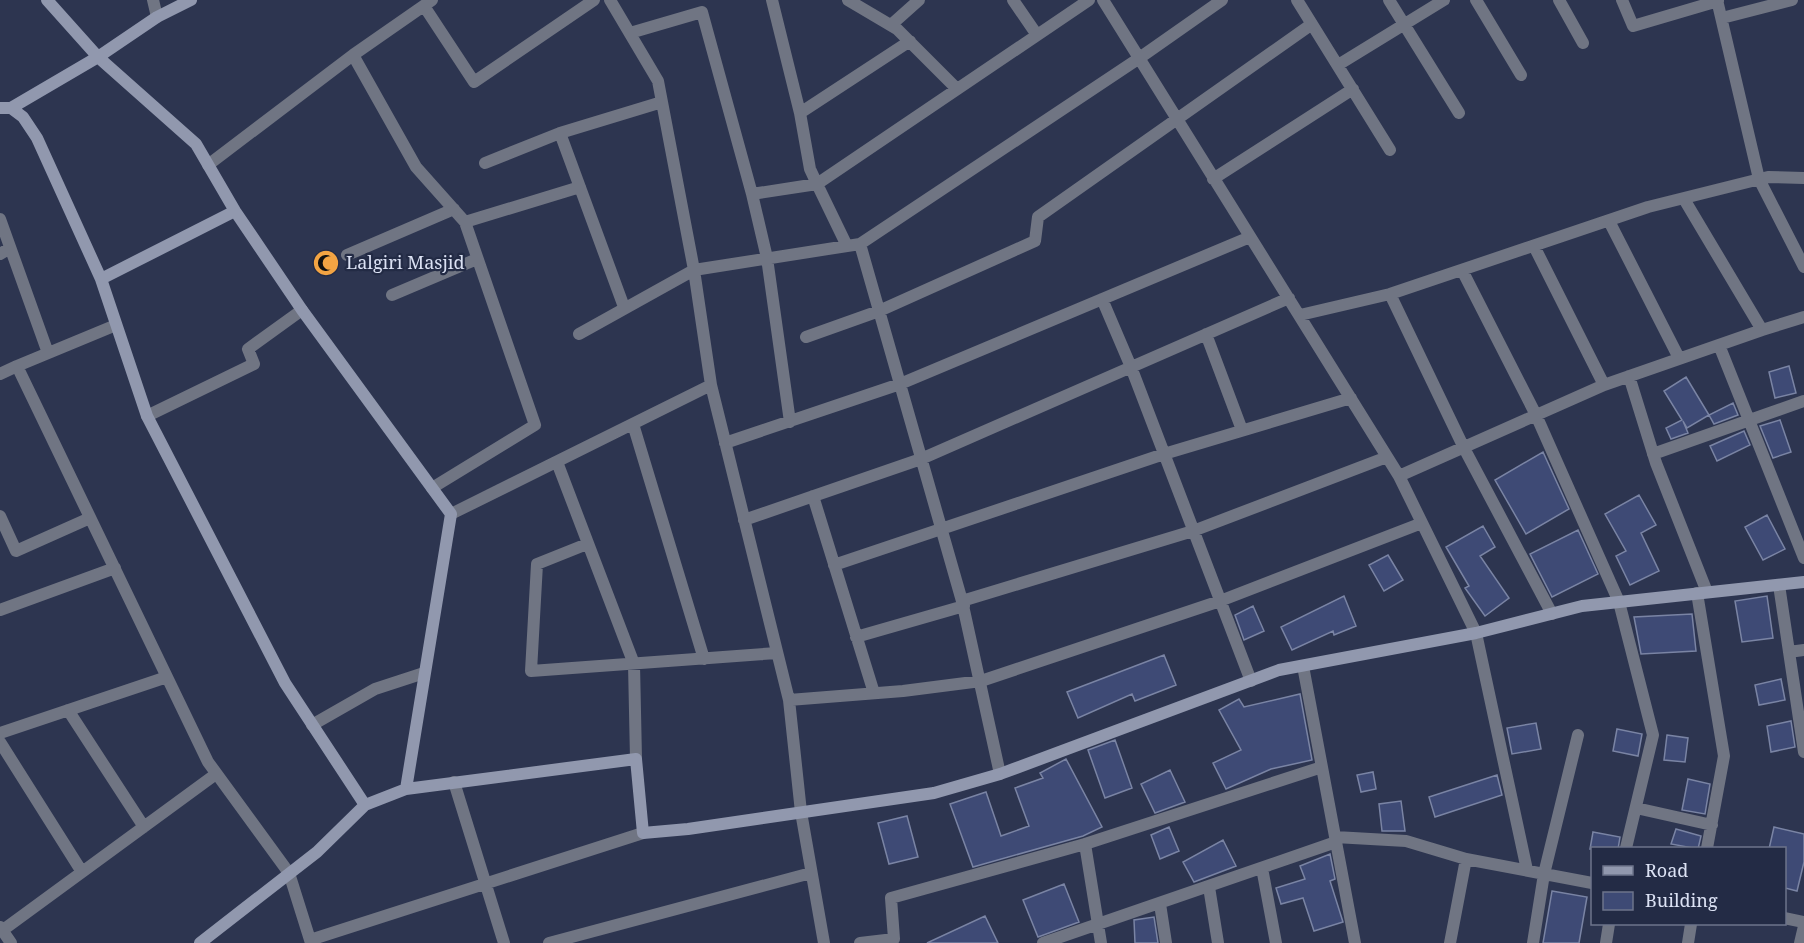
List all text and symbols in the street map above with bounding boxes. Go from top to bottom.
mosque icon: Lalgiri Masjid [311,248,341,278]
place label: Lalgiri Masjid [346,250,465,274]
legend [1591,847,1786,925]
text: Road [1645,858,1688,882]
text: Building [1645,888,1718,912]

